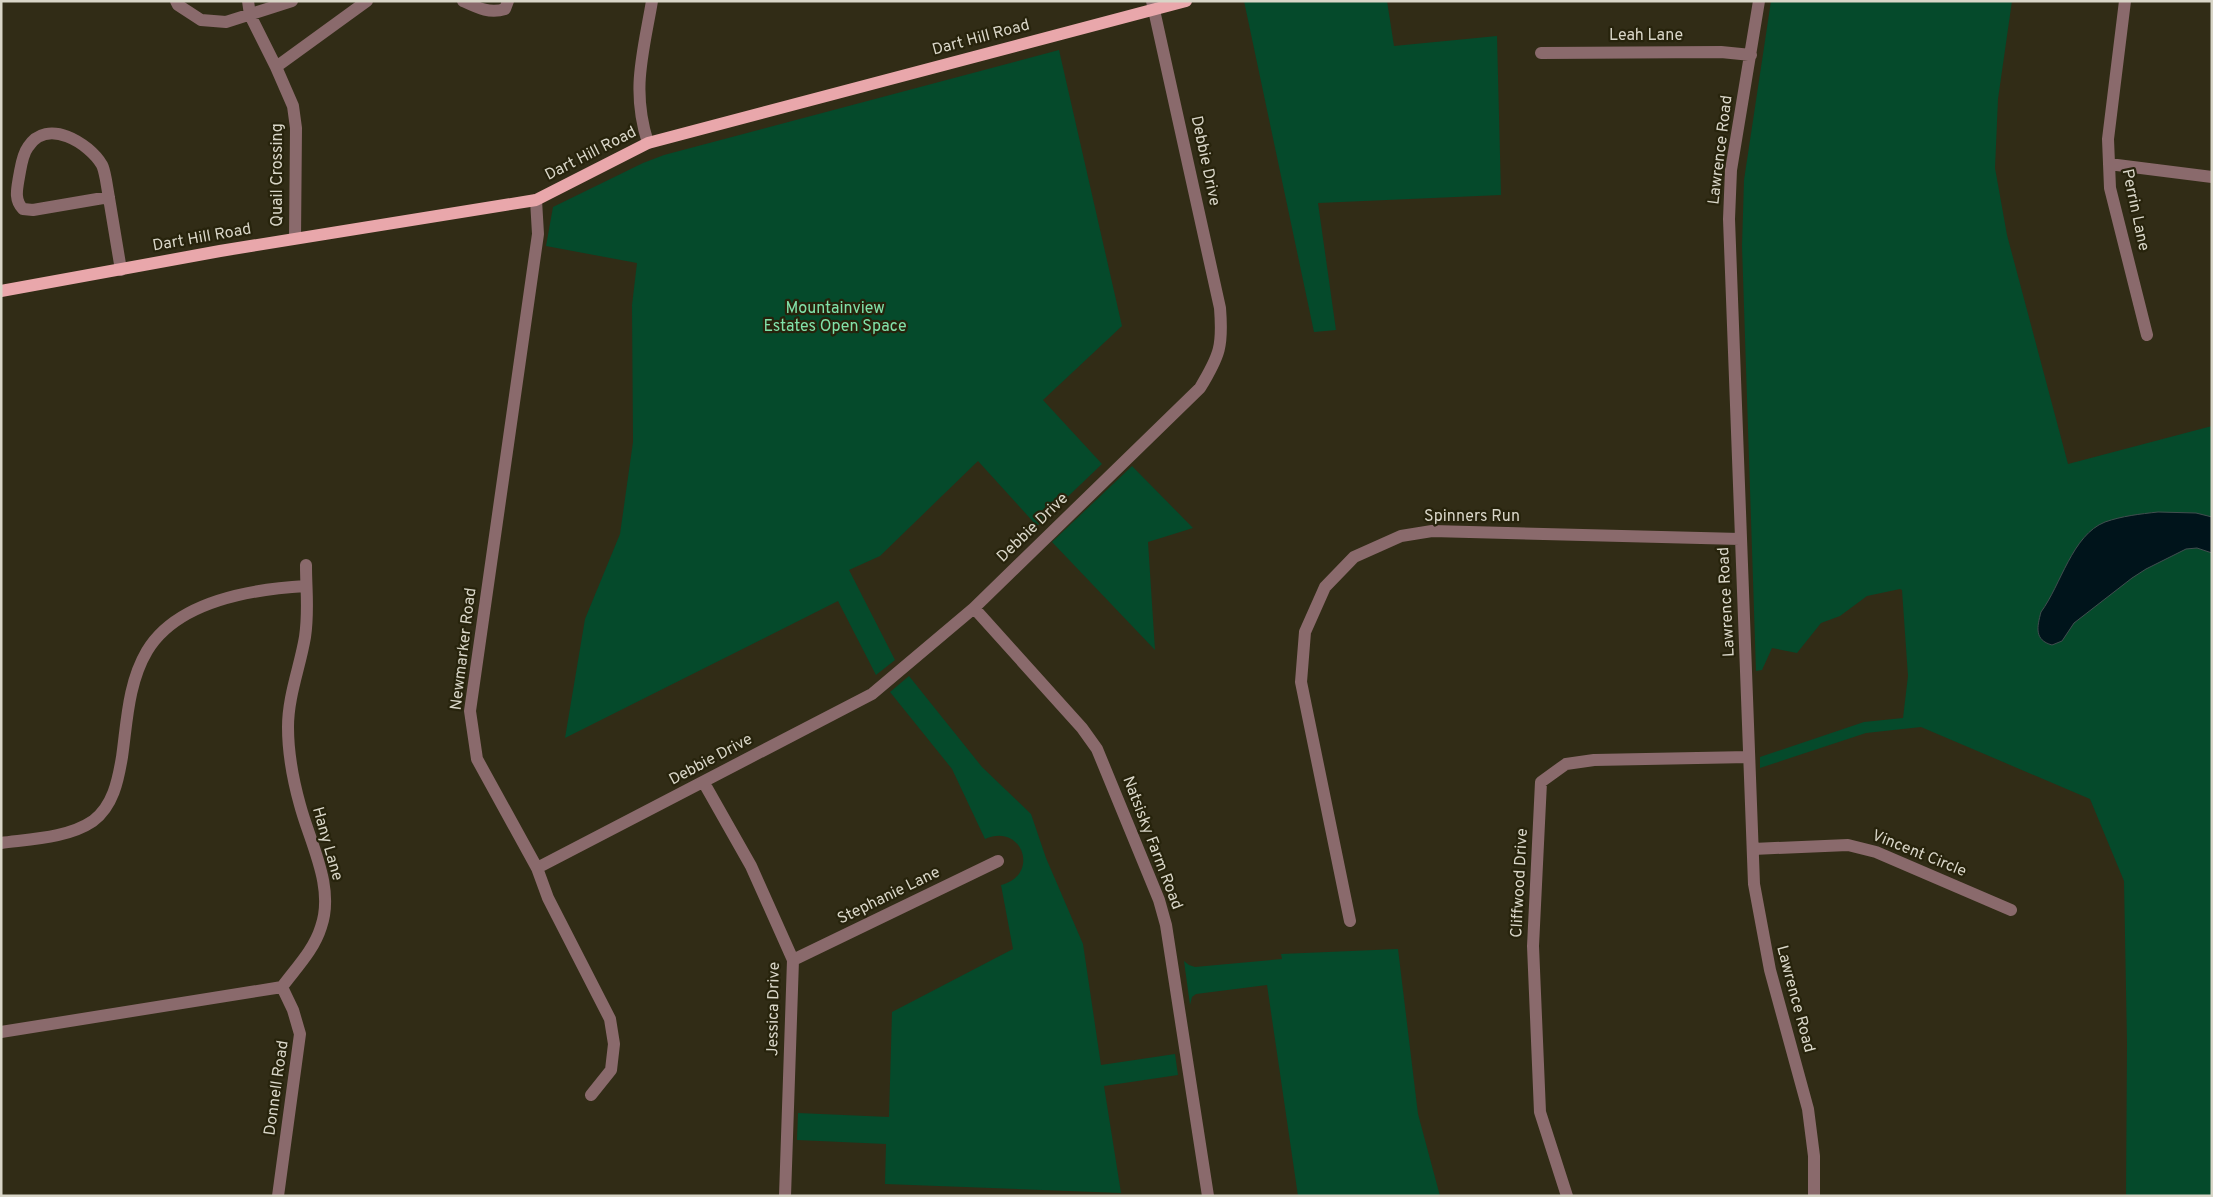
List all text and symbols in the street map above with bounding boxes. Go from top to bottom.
street label: Dart Hill Road [930,15,1032,61]
street label: Leah Lane [1609,26,1683,46]
street label: Lawrence Road [1704,94,1738,206]
street label: Debbie Drive [1186,114,1224,208]
street label: Dart Hill Road [542,122,640,186]
street label: Quail Crossing [268,123,288,227]
street label: Perrin Lane [2117,167,2153,253]
street label: Dart Hill Road [151,219,253,257]
park label: Mountainview Estates Open Space [763,299,907,337]
street label: Debbie Drive [993,489,1073,567]
street label: Spinners Run [1424,507,1520,527]
street label: Lawrence Road [1714,547,1740,657]
street label: Newmarker Road [447,587,481,711]
street label: Debbie Drive [666,730,756,790]
street label: Natsisky Farm Road [1117,773,1187,913]
street label: Hany Lane [307,805,347,883]
street label: Vincent Circle [1869,826,1969,882]
street label: Cliffwood Drive [1507,828,1533,938]
street label: Stephanie Lane [834,863,944,929]
street label: Lawrence Road [1771,943,1819,1055]
street label: Jessica Drive [763,962,785,1056]
street label: Donnell Road [260,1039,294,1137]

